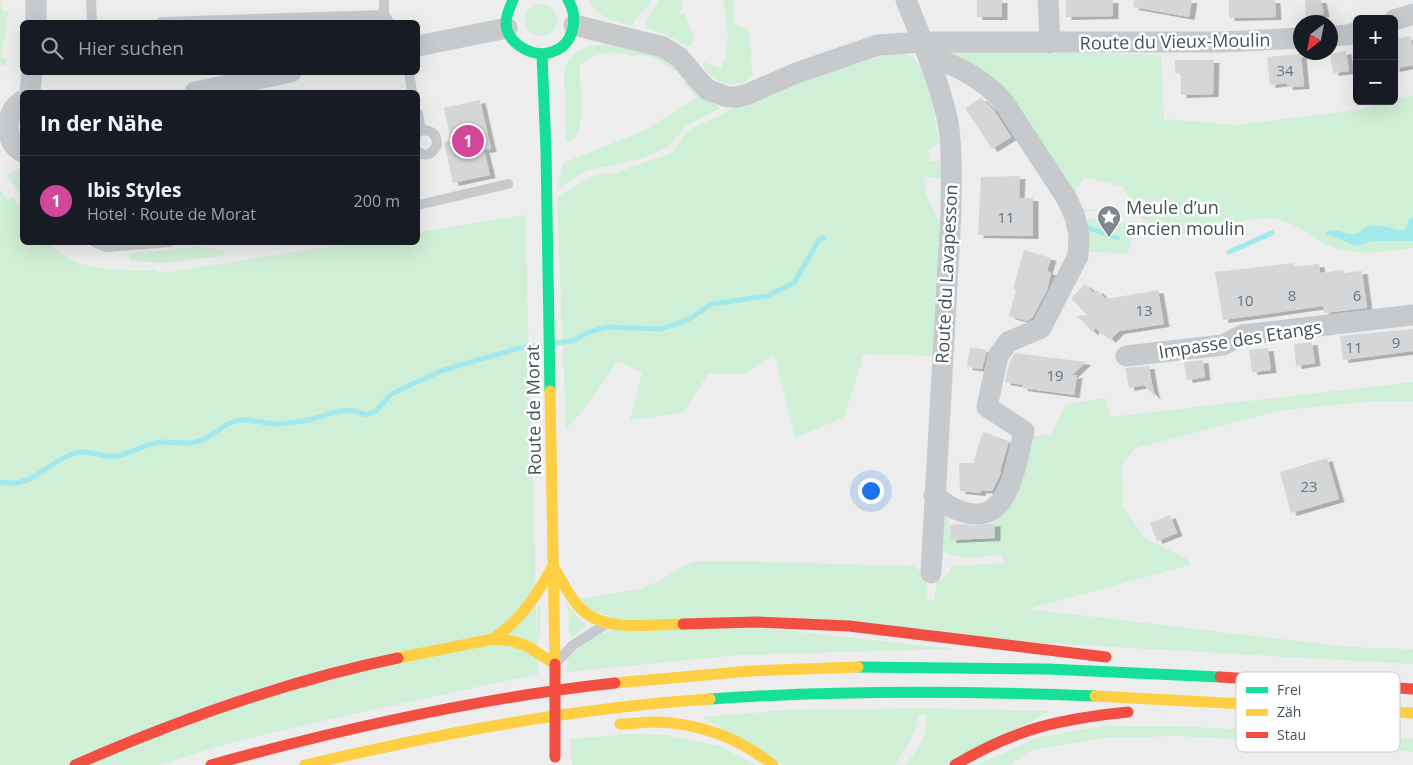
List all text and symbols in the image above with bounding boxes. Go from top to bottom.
north arrow [1293,15,1338,60]
map controls [1353,15,1398,105]
button: + [1353,15,1398,60]
search box [20,20,420,75]
street label: Route du Vieux-Moulin [1079,27,1271,55]
icon: search [38,34,66,62]
text: Hier suchen [78,35,184,61]
house number: 34 [1276,60,1294,80]
button: − [1353,60,1398,105]
text: In der Nähe [40,109,163,137]
pin: 1 [452,122,484,160]
text: Ibis Styles [87,177,181,203]
street label: Route du Lavapesson [929,184,963,364]
text: 1 [51,190,61,212]
text: 200 m [354,190,400,212]
place label: Meule d’un ancien moulin [1126,195,1245,240]
text: Hotel · Route de Morat [87,203,256,225]
place icon: Meule d’un ancien moulin [1096,204,1122,238]
house number: 11 [997,207,1015,227]
house number: 8 [1288,285,1296,305]
house number: 6 [1353,285,1361,305]
house number: 10 [1236,290,1254,310]
house number: 13 [1135,300,1153,320]
street label: Impasse des Etangs [1157,314,1323,364]
house number: 9 [1392,332,1400,352]
house number: 11 [1345,337,1363,357]
street label: Route de Morat [520,344,546,476]
house number: 19 [1046,365,1064,385]
house number: 23 [1300,476,1318,496]
your location [858,478,884,504]
legend [1236,672,1400,752]
text: Frei [1277,680,1301,699]
text: Zäh [1277,702,1301,721]
text: Stau [1277,725,1306,744]

